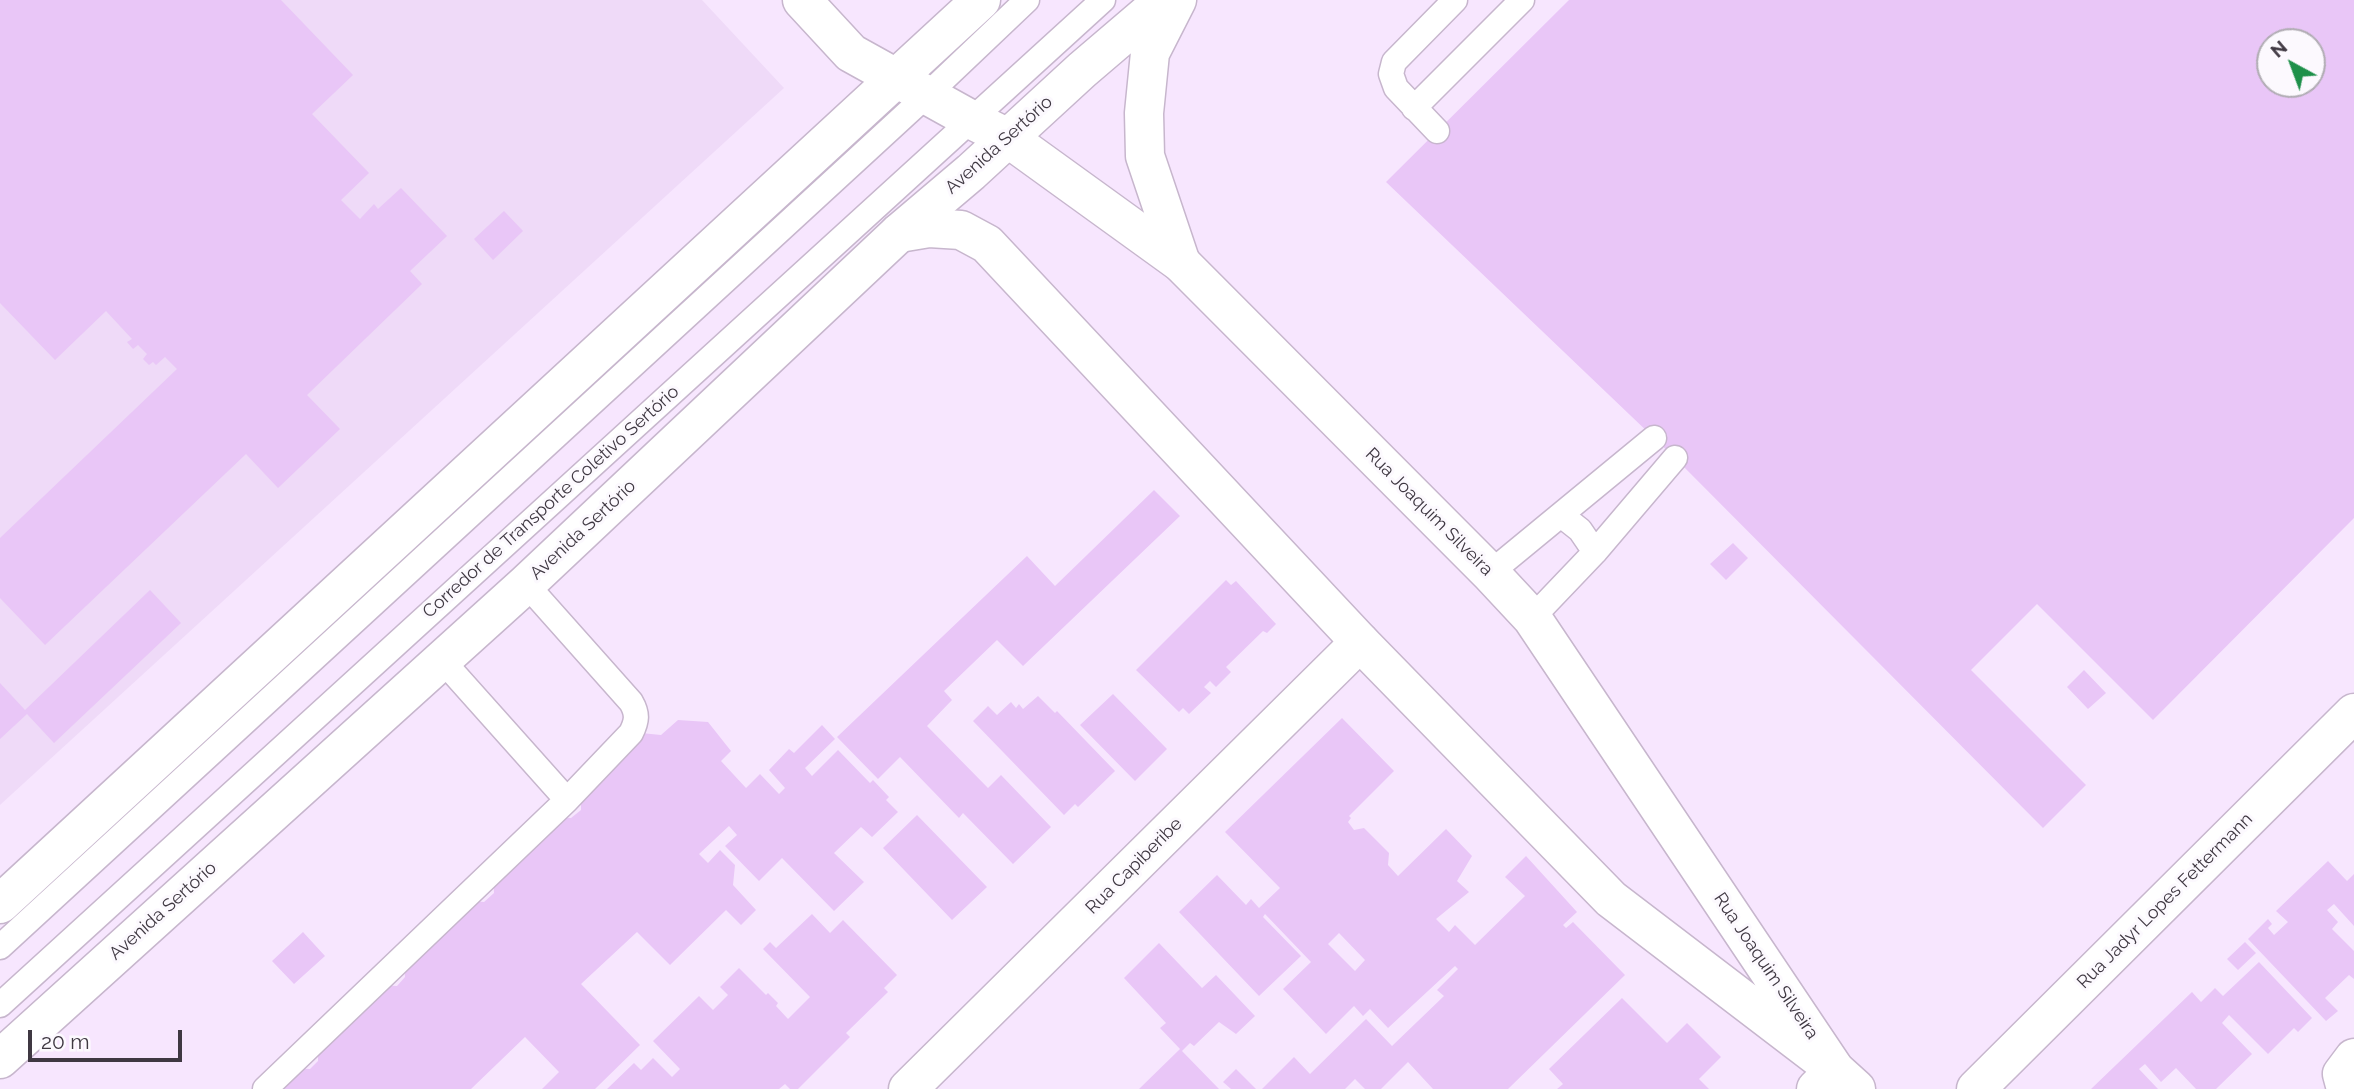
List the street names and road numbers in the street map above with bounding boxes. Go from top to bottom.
street label: Avenida Sertório [941,91,1057,199]
street label: Corredor de Transporte Coletivo Sertório [418,381,684,623]
street label: Rua Joaquim Silveira [1361,444,1497,580]
street label: Avenida Sertório [526,475,640,585]
street label: Rua Jadyr Lopes Fettermann [2073,809,2257,993]
street label: Rua Capiberibe [1081,813,1187,919]
street label: Avenida Sertório [105,857,221,965]
street label: Rua Joaquim Silveira [1709,889,1823,1043]

